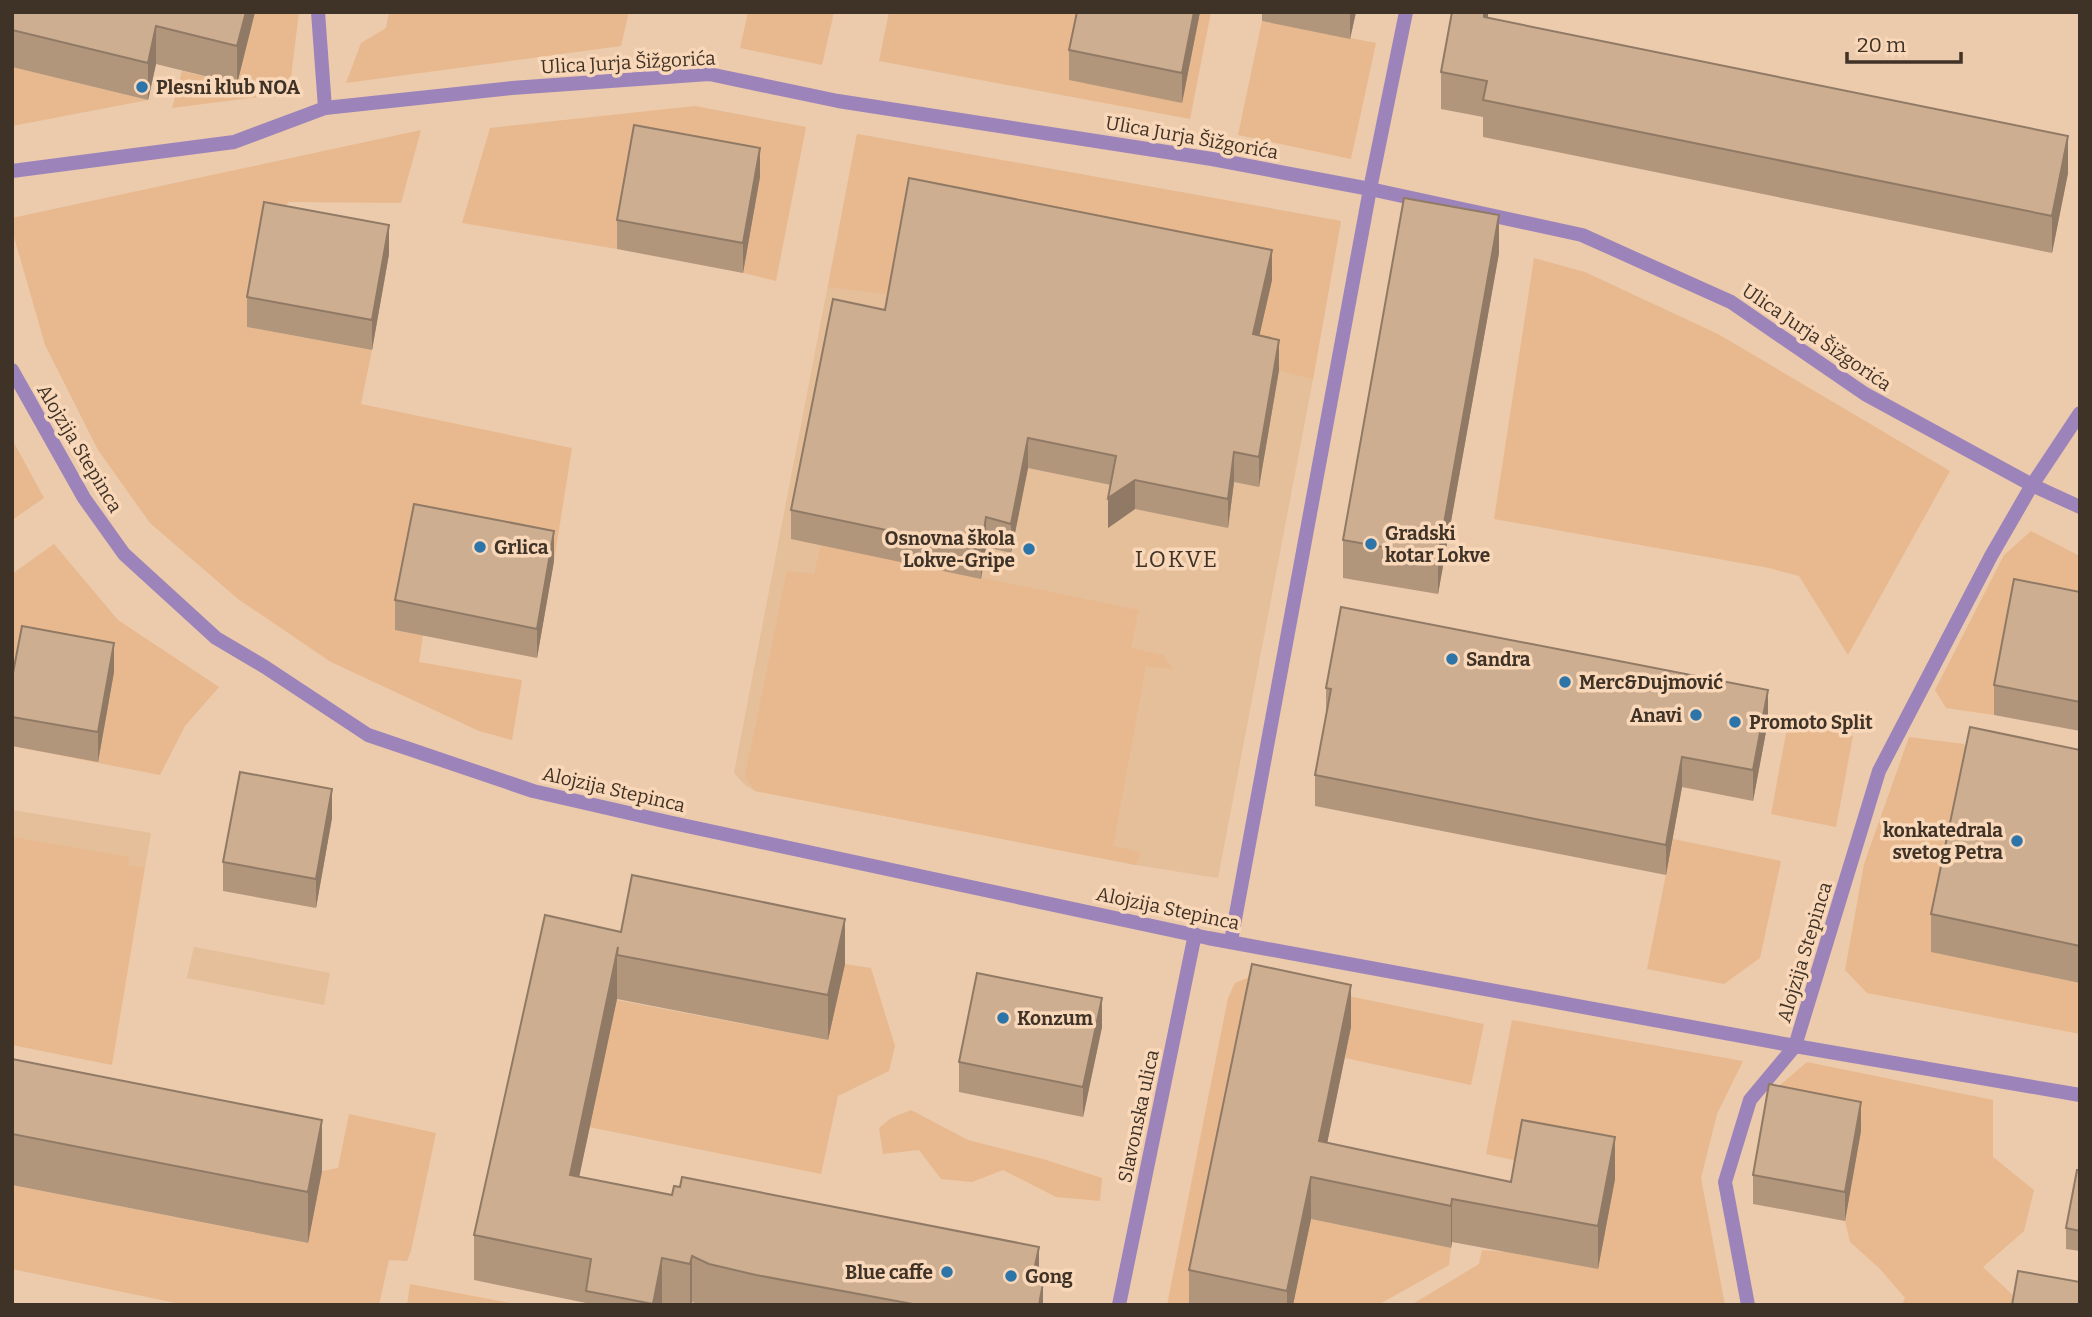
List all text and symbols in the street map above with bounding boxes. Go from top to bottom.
scale bar [1847,21,1961,65]
text: 20 m [1857,32,1906,58]
street label: Ulica Jurja Šižgorića [540,46,717,79]
place label: Plesni klub NOA [156,76,301,99]
marker: Plesni klub NOA [134,79,150,95]
street label: Ulica Jurja Šižgorića [1104,111,1281,164]
street label: Ulica Jurja Šižgorića [1738,279,1896,396]
street label: Alojzija Stepinca [32,380,127,517]
place label: Gradski kotar Lokve [1385,522,1490,567]
place label: Osnovna škola Lokve-Gripe [885,527,1015,572]
place label: Grlica [494,536,549,559]
marker: Gradski kotar Lokve [1363,536,1379,552]
marker: Grlica [472,539,488,555]
marker: Osnovna škola Lokve-Gripe [1021,541,1037,557]
district label: LOKVE [1135,545,1219,573]
place label: Sandra [1466,648,1531,671]
marker: Sandra [1444,651,1460,667]
place label: Merc&Dujmović [1579,671,1723,694]
marker: Merc&Dujmović [1557,674,1573,690]
place label: Anavi [1630,704,1682,727]
marker: Anavi [1688,707,1704,723]
place label: Promoto Split [1749,711,1873,734]
marker: Promoto Split [1727,714,1743,730]
street label: Alojzija Stepinca [540,762,688,817]
place label: konkatedrala svetog Petra [1883,819,2003,864]
marker: konkatedrala svetog Petra [2009,833,2025,849]
street label: Alojzija Stepinca [1772,879,1837,1025]
street label: Alojzija Stepinca [1094,882,1242,935]
place label: Konzum [1017,1007,1093,1030]
marker: Konzum [995,1010,1011,1026]
street label: Slavonska ulica [1113,1047,1164,1185]
place label: Blue caffe [845,1261,933,1284]
marker: Blue caffe [939,1264,955,1280]
place label: Gong [1025,1265,1073,1288]
marker: Gong [1003,1268,1019,1284]

